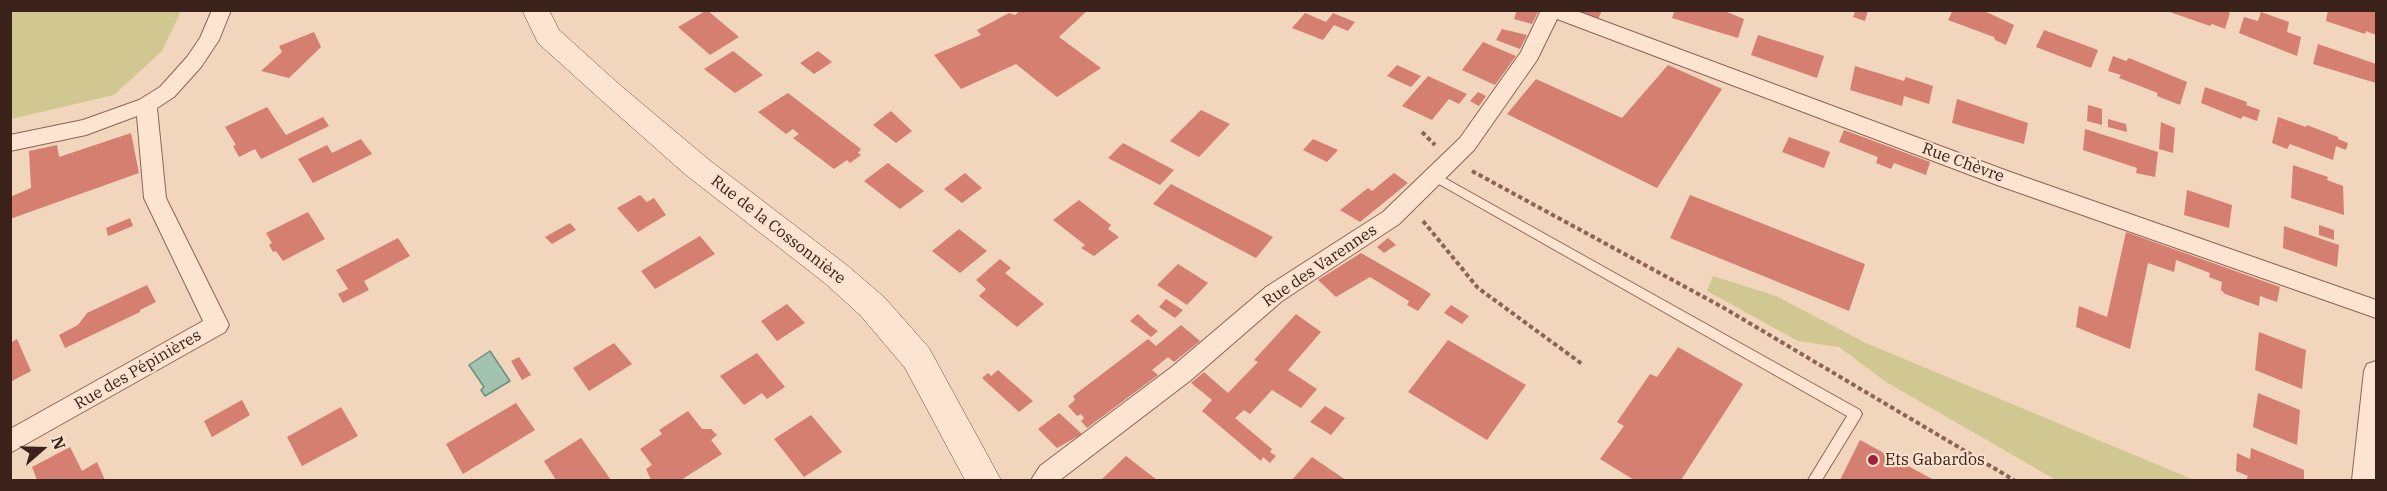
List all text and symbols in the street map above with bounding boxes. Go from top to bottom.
street label: Rue Chèvre [1919,139,2007,187]
street label: Rue de la Cossonnière [707,171,849,289]
street label: Rue des Varennes [1259,221,1381,311]
street label: Rue des Pépinières [71,326,205,414]
north arrow [12,419,72,479]
text: N [47,433,70,452]
place label: Ets Gabardos [1885,450,1985,470]
marker: Ets Gabardos [1866,453,1880,467]

